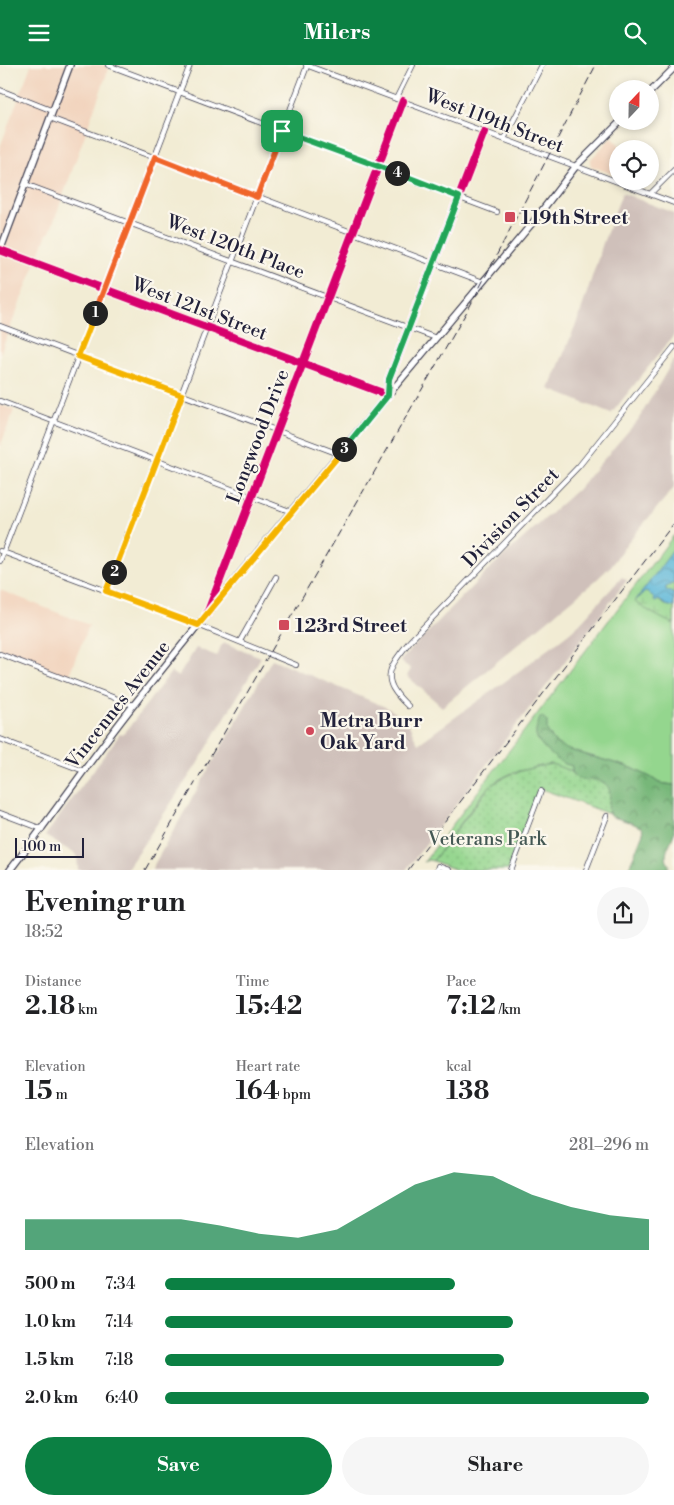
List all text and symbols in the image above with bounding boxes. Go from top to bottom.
icon: menu [25,19,53,47]
text: Milers [303,19,371,46]
icon: search [621,19,649,47]
north arrow [609,80,659,130]
map controls [609,80,659,190]
street label: West 119th Street [421,83,568,158]
pin [261,110,303,152]
icon: arrive [268,117,296,145]
button: locate [609,140,659,190]
pin: 4 [384,161,410,185]
text: 4 [393,164,402,182]
place label: 119th Street [521,206,628,230]
street label: West 120th Place [162,209,308,284]
marker: 119th Street [503,210,517,224]
street label: West 121st Street [128,272,271,346]
pin: 1 [82,301,108,325]
text: 1 [92,304,99,322]
street label: Longwood Drive [221,366,295,507]
pin: 3 [332,437,356,461]
text: 3 [340,440,349,458]
street label: Division Street [457,463,564,572]
pin: 2 [102,559,126,585]
text: 2 [110,563,119,581]
place label: 123rd Street [295,614,407,638]
marker: 123rd Street [277,618,291,632]
street label: Vincennes Avenue [60,636,175,774]
place label: Metra Burr Oak Yard [320,709,423,755]
marker: Metra Burr Oak Yard [304,725,316,737]
park label: Veterans Park [427,827,547,851]
scale bar [15,835,84,858]
text: 100 m [22,838,61,856]
text: Evening run [25,885,186,920]
button: share [597,887,649,939]
text: 18:52 [25,922,63,942]
text: Distance [25,973,82,991]
text: Time [236,973,269,991]
text: Pace [446,973,476,991]
text: 2.18 [25,991,75,1022]
text: 15:42 [236,991,302,1022]
text: 7:12 [446,991,496,1022]
text: km [75,1001,98,1019]
text: /km [496,1001,521,1019]
text: Elevation [25,1058,86,1076]
text: Heart rate [236,1058,300,1076]
text: kcal [446,1058,472,1076]
text: 15 [25,1076,53,1107]
text: 164 [236,1076,280,1107]
text: 138 [446,1076,489,1107]
text: m [53,1086,68,1104]
text: bpm [280,1086,311,1104]
text: Elevation [25,1135,94,1155]
text: 281–296 m [569,1135,649,1155]
text: 500 m [25,1274,75,1294]
text: 7:34 [105,1274,135,1294]
text: 1.0 km [25,1312,76,1332]
text: 7:14 [105,1312,133,1332]
text: 1.5 km [25,1350,74,1370]
text: 7:18 [105,1350,133,1370]
text: 2.0 km [25,1388,78,1408]
text: 6:40 [105,1388,138,1408]
button: Save [25,1437,332,1495]
button: Share [342,1437,649,1495]

